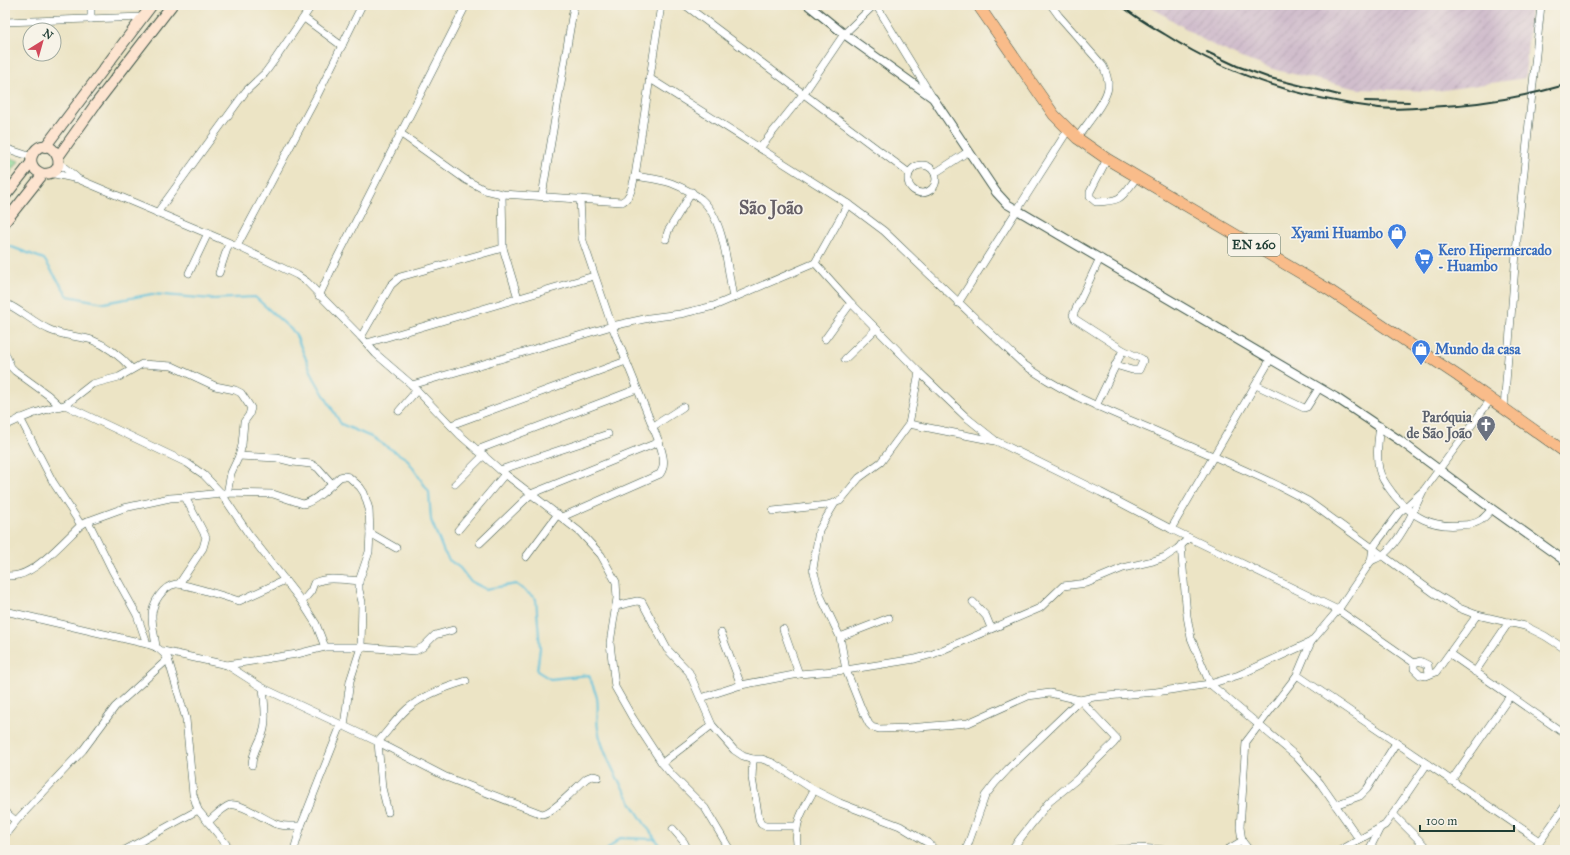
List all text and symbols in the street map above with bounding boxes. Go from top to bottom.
north arrow [22,22,62,62]
text: N [40,26,56,43]
district label: São João [739,197,803,220]
shop icon: Xyami Huambo [1386,222,1408,250]
place label: Xyami Huambo [1290,225,1383,243]
road number: EN 260 [1228,234,1280,256]
place label: Kero Hipermercado - Huambo [1438,242,1552,275]
supermarket icon: Kero Hipermercado - Huambo [1413,247,1435,275]
shop icon: Mundo da casa [1410,338,1432,366]
place label: Mundo da casa [1435,341,1521,358]
place label: Paróquia de São João [1406,409,1473,443]
church icon: Paróquia de São João [1475,414,1497,442]
scale bar [1420,807,1514,833]
text: 100 m [1426,814,1457,828]

